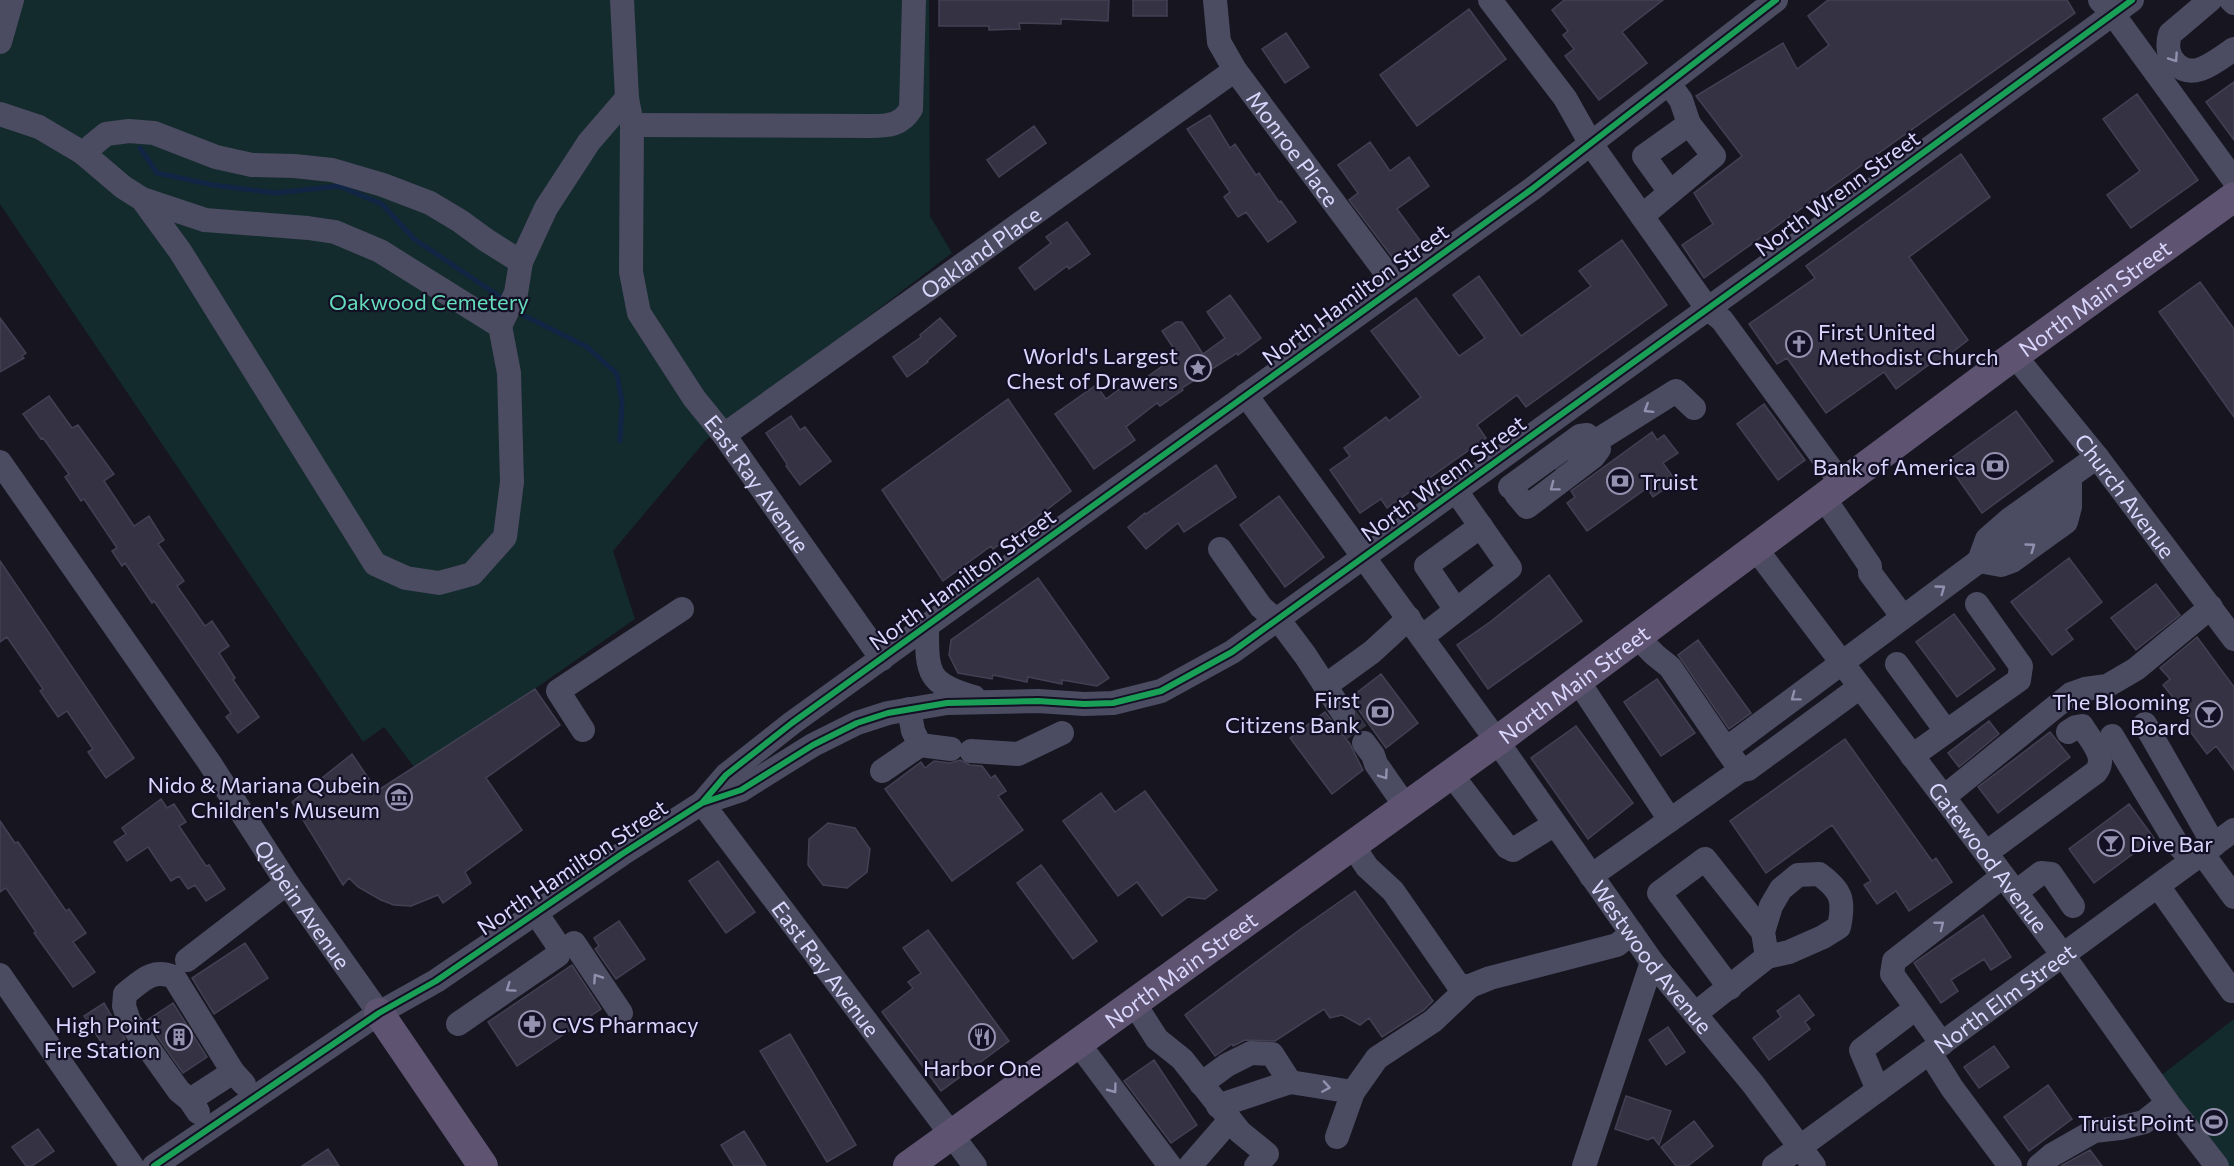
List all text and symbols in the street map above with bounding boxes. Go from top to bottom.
one-way arrow [2167,52,2178,63]
street label: Monroe Place [1241,85,1345,211]
street label: North Wrenn Street [1749,124,1925,262]
street label: Oakland Place [915,200,1046,304]
street label: North Hamilton Street [1257,217,1453,371]
street label: North Main Street [2013,234,2176,362]
park label: Oakwood Cemetery [329,288,529,315]
place label: First United Methodist Church [1818,318,1999,370]
church icon: First United Methodist Church [1784,329,1814,359]
place label: World's Largest Chest of Drawers [1006,342,1178,394]
place icon: World's Largest Chest of Drawers [1183,353,1213,383]
one-way arrow [1644,401,1654,413]
street label: East Ray Avenue [699,409,816,557]
street label: North Wrenn Street [1355,409,1531,547]
street label: Church Avenue [2070,428,2182,563]
bank icon: Bank of America [1980,451,2010,481]
place label: Bank of America [1813,453,1976,480]
bank icon: Truist [1605,466,1635,496]
place label: Truist [1640,468,1698,495]
one-way arrow [1550,480,1561,491]
street label: North Hamilton Street [864,502,1060,656]
one-way arrow [2025,543,2036,554]
one-way arrow [1934,585,1945,596]
street label: North Main Street [1493,619,1655,749]
place label: First Citizens Bank [1225,686,1360,738]
place label: The Blooming Board [2052,688,2190,740]
one-way arrow [1790,690,1801,701]
bank icon: First Citizens Bank [1365,697,1395,727]
bar icon: The Blooming Board [2194,699,2224,729]
one-way arrow [1377,769,1388,780]
place label: Nido & Mariana Qubein Children's Museum [148,771,380,823]
street label: Gatewood Avenue [1923,776,2054,938]
museum icon: Nido & Mariana Qubein Children's Museum [384,782,414,812]
street label: North Hamilton Street [472,793,672,941]
bar icon: Dive Bar [2096,828,2126,858]
place label: Dive Bar [2130,830,2213,857]
street label: Qubein Avenue [249,835,357,974]
street label: Westwood Avenue [1585,875,1719,1039]
street label: East Ray Avenue [767,895,886,1042]
street label: North Main Street [1099,905,1262,1033]
one-way arrow [1934,922,1945,933]
street label: North Elm Street [1928,937,2080,1059]
one-way arrow [593,974,605,984]
one-way arrow [506,981,517,992]
pharmacy icon: CVS Pharmacy [517,1009,547,1039]
place label: High Point Fire Station [44,1011,160,1063]
place label: CVS Pharmacy [552,1011,699,1038]
building icon: High Point Fire Station [164,1022,194,1052]
restaurant icon: Harbor One [967,1022,997,1052]
place label: Harbor One [923,1054,1041,1081]
one-way arrow [1321,1081,1330,1093]
one-way arrow [1106,1083,1117,1094]
sports icon: Truist Point [2199,1107,2229,1137]
place label: Truist Point [2078,1109,2194,1136]

